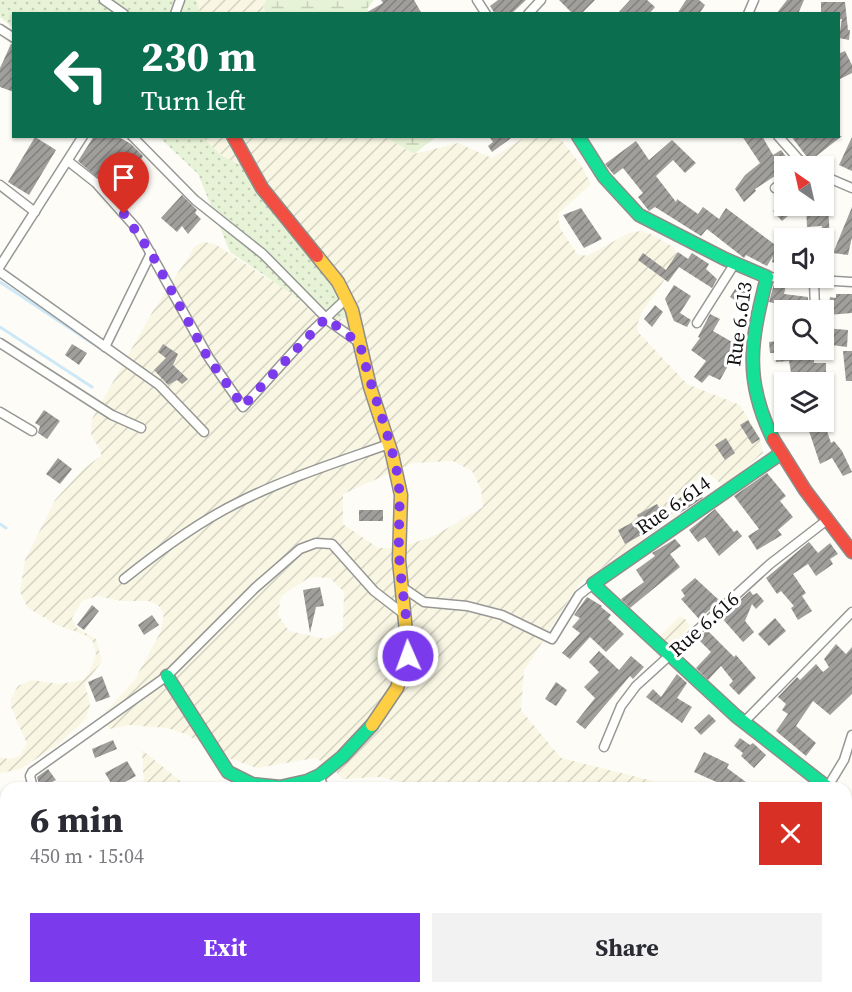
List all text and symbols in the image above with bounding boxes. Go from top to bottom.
text: 230 m [141,27,256,85]
icon: left [42,36,120,114]
text: Turn left [141,82,245,119]
pin [98,152,149,214]
north arrow [774,156,834,216]
map controls [774,156,834,432]
icon: arrive [107,161,140,194]
button: sound [774,228,834,288]
street label: Rue 6.613 [719,280,759,368]
button: search [774,300,834,360]
button: layers [774,372,834,432]
street label: Rue 6.614 [630,469,716,541]
street label: Rue 6.616 [663,585,745,663]
position arrow [376,624,440,688]
text: 6 min [30,795,123,844]
button: close [759,802,822,865]
text: 450 m · 15:04 [30,842,144,870]
button: Exit [30,913,420,982]
button: Share [432,913,822,982]

